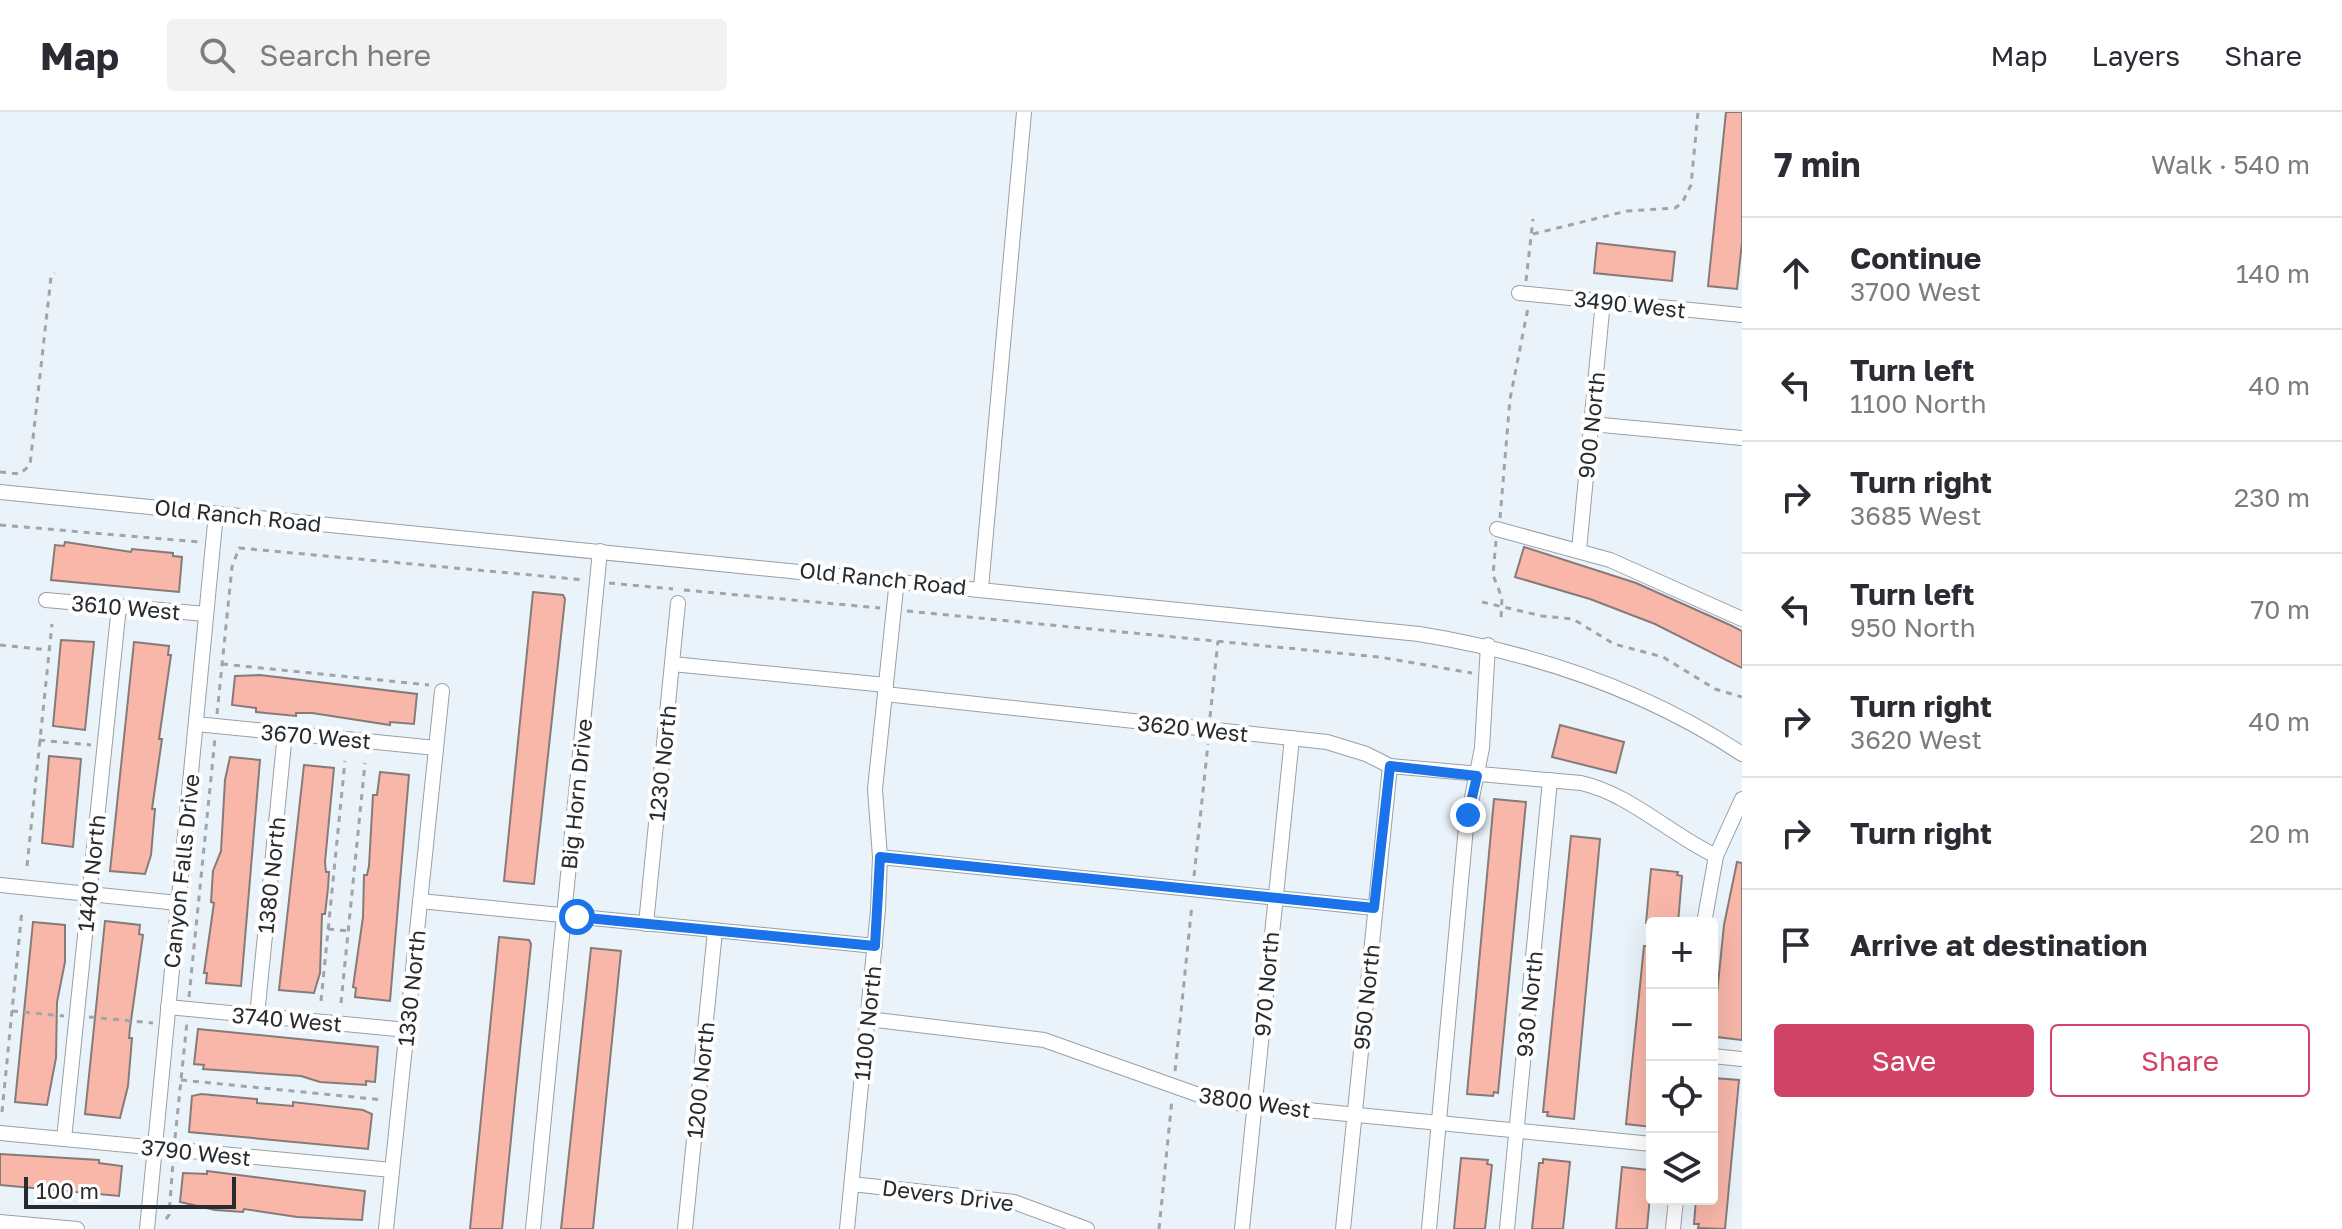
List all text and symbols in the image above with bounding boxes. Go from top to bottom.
search box [167,19,727,91]
text: Map [40,33,119,78]
icon: search [195,33,239,77]
text: Search here [259,37,431,73]
text: Map [1990,39,2048,72]
text: Layers [2092,39,2180,72]
text: Share [2224,39,2302,72]
text: 7 min [1774,144,1861,184]
text: Walk · 540 m [2151,149,2310,180]
text: Continue [1850,240,1981,276]
icon: ahead [1774,251,1818,295]
text: 140 m [2236,258,2310,289]
text: 3700 West [1850,276,1981,307]
street label: 3490 West [1573,285,1687,323]
text: Turn left [1850,352,1975,388]
icon: left [1774,363,1818,407]
street label: 900 North [1572,370,1610,480]
text: 40 m [2249,370,2310,401]
text: 1100 North [1850,388,1986,419]
text: Turn right [1850,464,1992,500]
icon: right [1774,475,1818,519]
text: 230 m [2234,482,2310,513]
street label: Old Ranch Road [153,493,323,537]
text: 3685 West [1850,500,1982,531]
street label: Old Ranch Road [798,556,968,600]
text: Turn left [1850,576,1975,612]
icon: left [1774,587,1818,631]
street label: 3610 West [70,589,182,625]
text: 70 m [2251,594,2310,625]
text: 950 North [1850,612,1976,643]
text: Turn right [1850,688,1992,724]
icon: right [1774,699,1818,743]
street label: 1230 North [642,704,682,822]
text: 40 m [2249,706,2310,737]
street label: 3620 West [1136,709,1250,747]
street label: Big Horn Drive [555,717,597,871]
street label: 3670 West [260,718,372,754]
text: 3620 West [1850,724,1982,755]
street label: Canyon Falls Drive [157,772,205,970]
route end [1450,797,1486,833]
icon: right [1774,811,1818,855]
street label: 1440 North [71,813,111,933]
street label: 1380 North [251,815,291,935]
text: Turn right [1850,815,1992,851]
text: 20 m [2249,818,2310,849]
route start [559,899,595,935]
map controls [1646,917,1718,1205]
button: + [1646,917,1718,989]
icon: arrive [1774,923,1818,967]
text: Arrive at destination [1850,927,2147,963]
street label: 1330 North [391,928,431,1048]
street label: 970 North [1248,930,1284,1038]
street label: 950 North [1347,943,1385,1051]
street label: 930 North [1510,950,1548,1058]
street label: 1100 North [848,964,886,1082]
button: − [1646,989,1718,1061]
street label: 3740 West [231,1001,343,1037]
street label: 1200 North [680,1020,720,1140]
button: Save [1774,1024,2034,1097]
button: Share [2050,1024,2310,1097]
button: locate [1646,1061,1718,1133]
street label: 3800 West [1197,1081,1313,1123]
street label: 3790 West [140,1133,252,1171]
button: layers [1646,1133,1718,1205]
scale bar [24,1173,236,1209]
street label: Devers Drive [881,1174,1015,1216]
text: 100 m [36,1177,99,1204]

